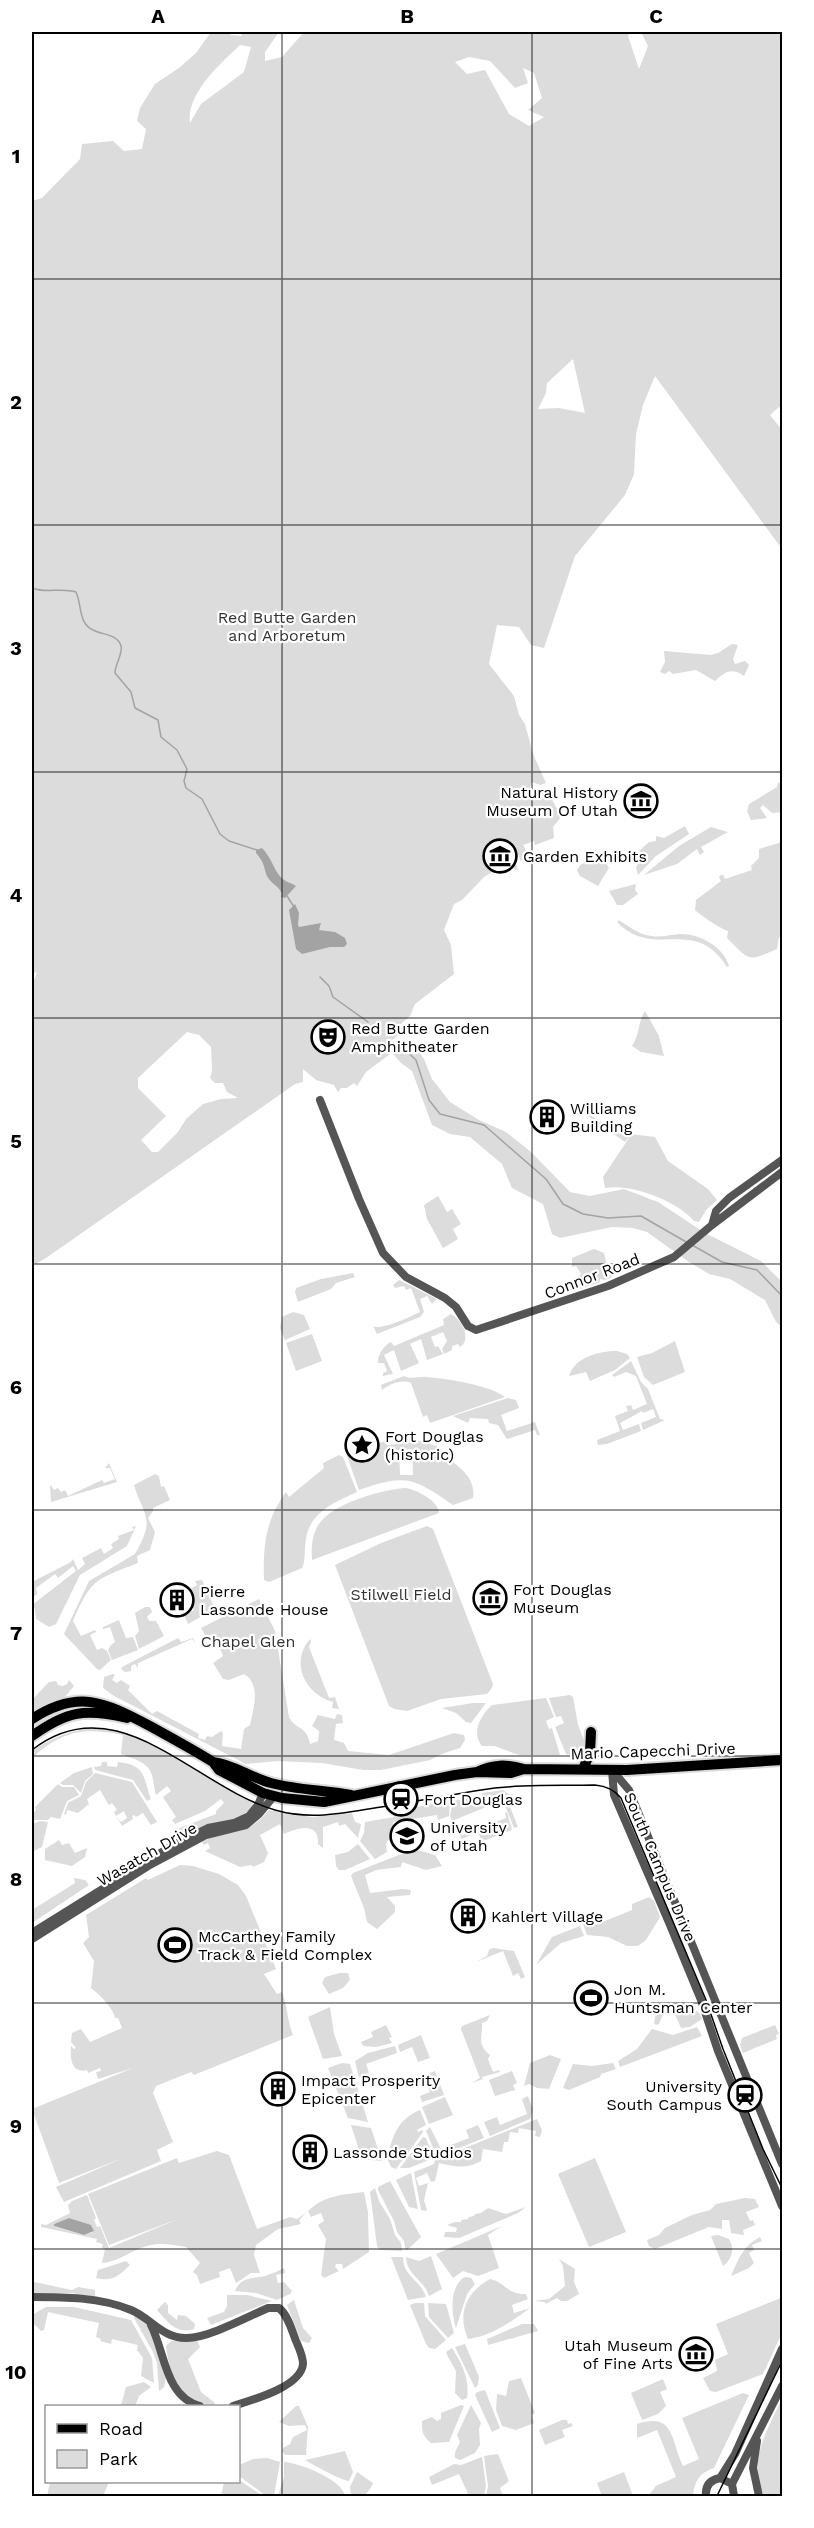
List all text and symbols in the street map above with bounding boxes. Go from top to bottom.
text: A [151,4,165,28]
text: B [400,4,414,28]
text: C [649,4,663,28]
text: 1 [12,144,20,168]
text: 2 [10,390,22,414]
park label: Red Butte Garden and Arboretum [218,608,356,645]
text: 3 [10,636,22,660]
place label: Natural History Museum Of Utah [486,783,619,820]
museum icon: Natural History Museum Of Utah [623,783,659,819]
museum icon: Garden Exhibits [482,838,518,874]
place label: Garden Exhibits [523,847,647,866]
text: 4 [10,883,23,907]
theatre icon: Red Butte Garden Amphitheater [310,1019,346,1055]
place label: Red Butte Garden Amphitheater [351,1019,490,1056]
building icon: Williams Building [529,1099,565,1135]
place label: Williams Building [570,1099,636,1136]
text: 5 [10,1129,22,1153]
street label: Connor Road [542,1249,642,1303]
text: 6 [10,1375,22,1399]
place icon: Fort Douglas (historic) [344,1427,380,1463]
place label: Fort Douglas (historic) [385,1427,484,1464]
museum icon: Fort Douglas Museum [472,1580,508,1616]
place label: Fort Douglas Museum [513,1580,612,1617]
building icon: Pierre Lassonde House [159,1582,195,1618]
place label: Pierre Lassonde House [200,1582,328,1619]
park label: Stilwell Field [350,1585,452,1604]
text: 7 [10,1621,22,1645]
park label: Chapel Glen [201,1632,295,1651]
street label: Mario Capecchi Drive [570,1739,736,1763]
station icon: Fort Douglas [383,1781,419,1817]
street label: South Campus Drive [620,1789,700,1945]
place label: Fort Douglas [424,1790,523,1809]
street label: Wasatch Drive [94,1818,200,1890]
school or university icon: University of Utah [389,1818,425,1854]
place label: University of Utah [430,1818,508,1855]
text: 8 [10,1867,22,1891]
building icon: Kahlert Village [450,1898,486,1934]
place label: Kahlert Village [491,1907,603,1926]
sports icon: McCarthey Family Track & Field Complex [157,1927,193,1963]
place label: McCarthey Family Track & Field Complex [198,1927,372,1964]
sports icon: Jon M. Huntsman Center [573,1980,609,2016]
place label: Jon M. Huntsman Center [614,1980,753,2017]
building icon: Impact Prosperity Epicenter [260,2071,296,2107]
place label: Impact Prosperity Epicenter [301,2071,441,2108]
place label: University South Campus [607,2077,723,2114]
station icon: University South Campus [727,2077,763,2113]
text: 9 [10,2114,22,2138]
building icon: Lassonde Studios [292,2134,328,2170]
place label: Lassonde Studios [333,2143,472,2162]
place label: Utah Museum of Fine Arts [564,2336,673,2373]
museum icon: Utah Museum of Fine Arts [678,2336,714,2372]
text: 10 [5,2360,27,2384]
legend [45,2405,240,2483]
text: Road [99,2418,143,2439]
text: Park [99,2448,138,2469]

